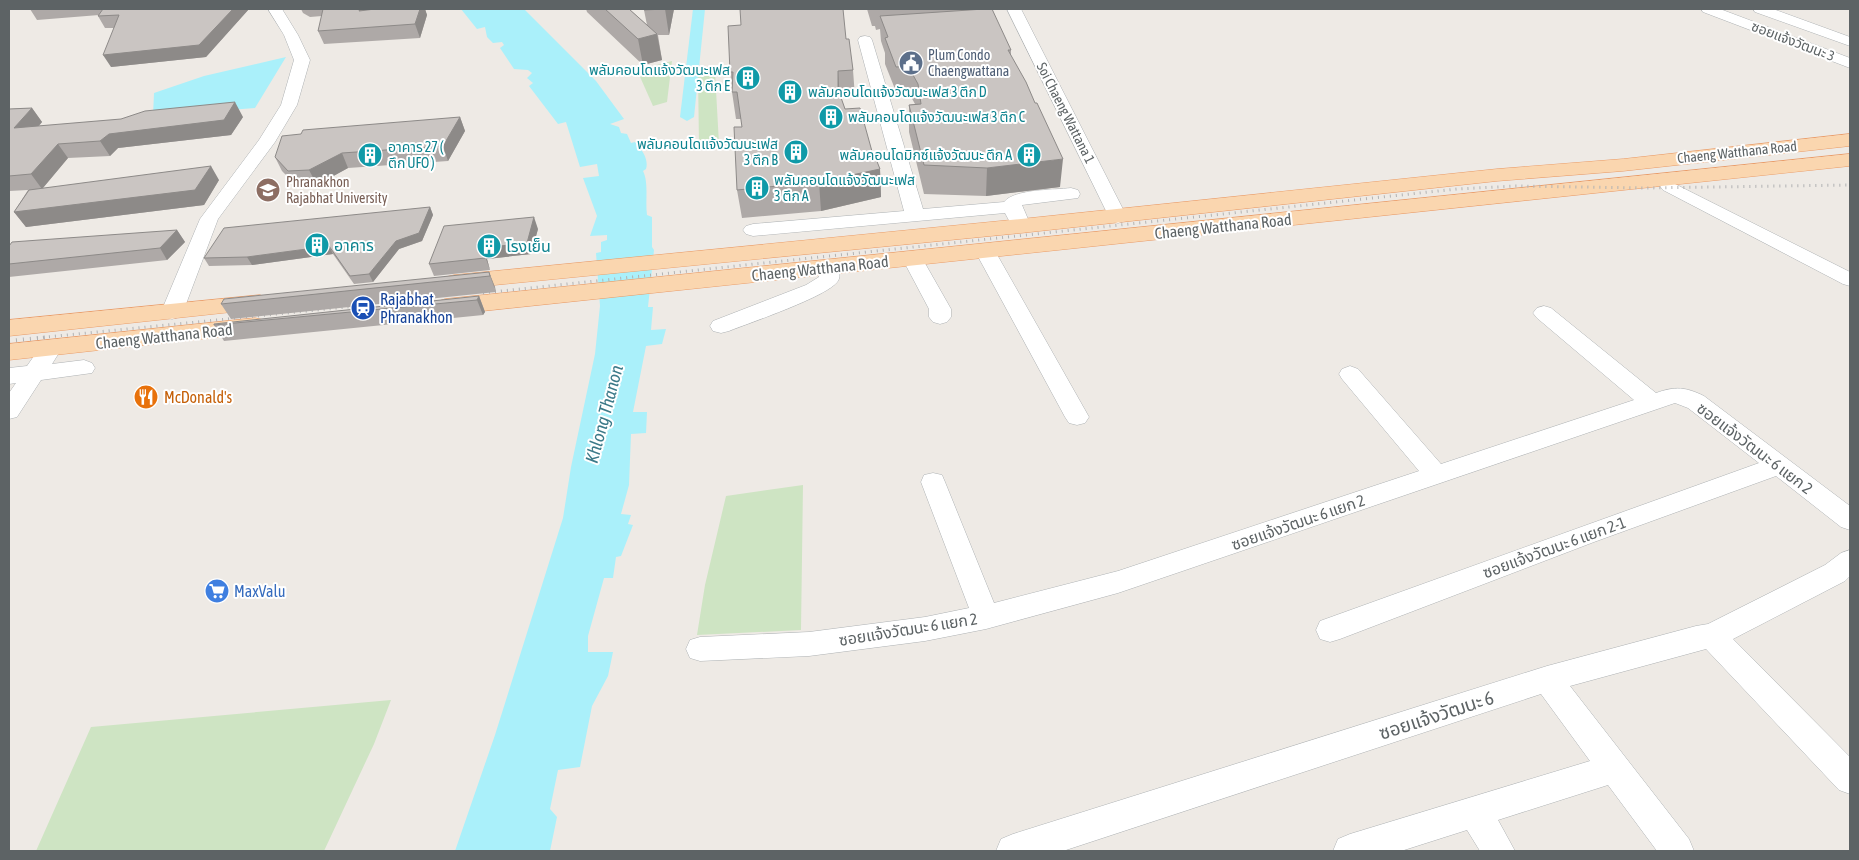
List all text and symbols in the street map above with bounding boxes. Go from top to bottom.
street label: ซอยแจ้งวัฒนะ 3 [1749,18,1837,64]
place label: Plum Condo Chaengwattana [928,47,1009,79]
public building icon: Plum Condo Chaengwattana [898,50,924,76]
street label: Soi Chaeng Wattana 1 [1034,60,1098,166]
place label: พลัมคอนโดแจ้งวัฒนะเฟส 3 ตึก E [589,62,730,94]
building icon: พลัมคอนโดแจ้งวัฒนะเฟส 3 ตึก E [735,65,761,91]
building icon: พลัมคอนโดแจ้งวัฒนะเฟส 3 ตึก D [777,79,803,105]
place label: พลัมคอนโดแจ้งวัฒนะเฟส 3 ตึก D [808,84,987,100]
building icon: พลัมคอนโดแจ้งวัฒนะเฟส 3 ตึก C [818,104,844,130]
place label: พลัมคอนโดแจ้งวัฒนะเฟส 3 ตึก C [848,109,1026,125]
place label: พลัมคอนโดแจ้งวัฒนะเฟส 3 ตึก B [637,136,778,168]
street label: Chaeng Watthana Road [1676,138,1798,166]
place label: อาคาร 27 ( ตึก UFO ) [388,139,444,171]
building icon: พลัมคอนโดแจ้งวัฒนะเฟส 3 ตึก B [783,139,809,165]
building icon: อาคาร 27 ( ตึก UFO ) [357,142,383,168]
building icon: พลัมคอนโดมิกซ์แจ้งวัฒนะ ตึก A [1016,142,1042,168]
place label: พลัมคอนโดมิกซ์แจ้งวัฒนะ ตึก A [840,147,1012,163]
place label: พลัมคอนโดแจ้งวัฒนะเฟส 3 ตึก A [774,172,915,204]
place label: Phranakhon Rajabhat University [286,174,388,206]
building icon: พลัมคอนโดแจ้งวัฒนะเฟส 3 ตึก A [744,175,770,201]
school or university icon: Phranakhon Rajabhat University [255,177,281,203]
street label: Chaeng Watthana Road [1154,210,1292,243]
building icon: อาคาร [304,232,330,258]
building icon: โรงเย็น [476,233,502,259]
place label: อาคาร [334,236,374,254]
place label: โรงเย็น [506,237,551,255]
street label: Chaeng Watthana Road [751,252,889,285]
place label: Rajabhat Phranakhon [380,290,453,326]
station icon: Rajabhat Phranakhon [350,295,376,321]
street label: Chaeng Watthana Road [95,320,233,353]
water label: Khlong Thanon [581,362,627,465]
restaurant icon: McDonald's [133,384,159,410]
place label: McDonald's [164,388,233,406]
street label: ซอยแจ้งวัฒนะ 6 แยก 2 [1694,399,1816,497]
street label: ซอยแจ้งวัฒนะ 6 แยก 2 [1229,491,1367,553]
street label: ซอยแจ้งวัฒนะ 6 แยก 2-1 [1480,513,1628,581]
supermarket icon: MaxValu [204,578,230,604]
place label: MaxValu [234,582,285,600]
street label: ซอยแจ้งวัฒนะ 6 แยก 2 [837,609,979,649]
street label: ซอยแจ้งวัฒนะ 6 [1376,686,1496,744]

